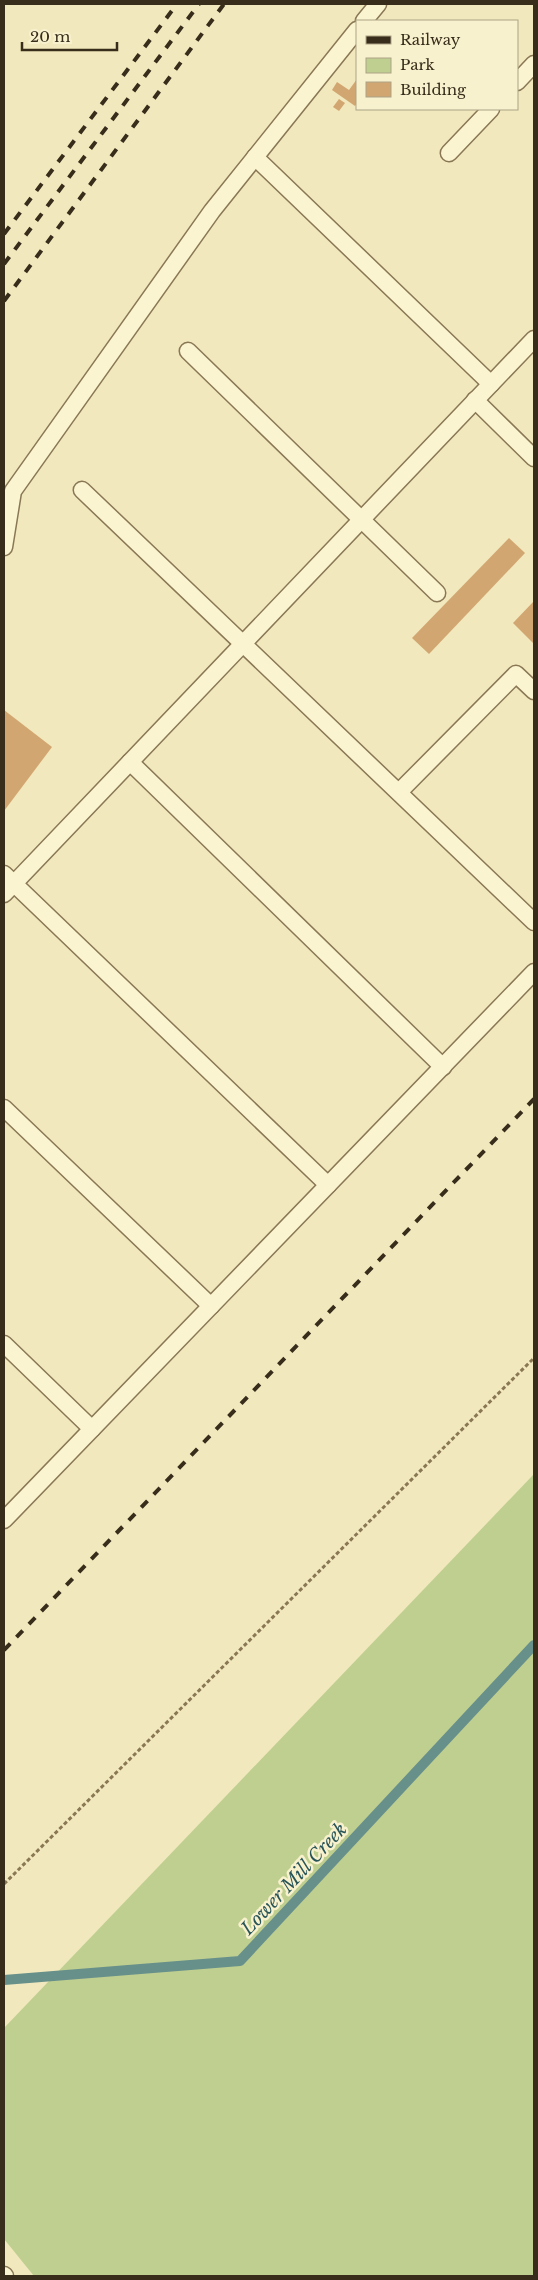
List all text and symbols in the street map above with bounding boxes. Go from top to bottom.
scale bar [22,20,118,52]
legend [356,20,518,110]
text: 20 m [30,27,70,46]
text: Railway [400,30,461,49]
text: Park [400,55,436,74]
text: Building [400,80,467,99]
water label: Lower Mill Creek [236,1819,351,1940]

